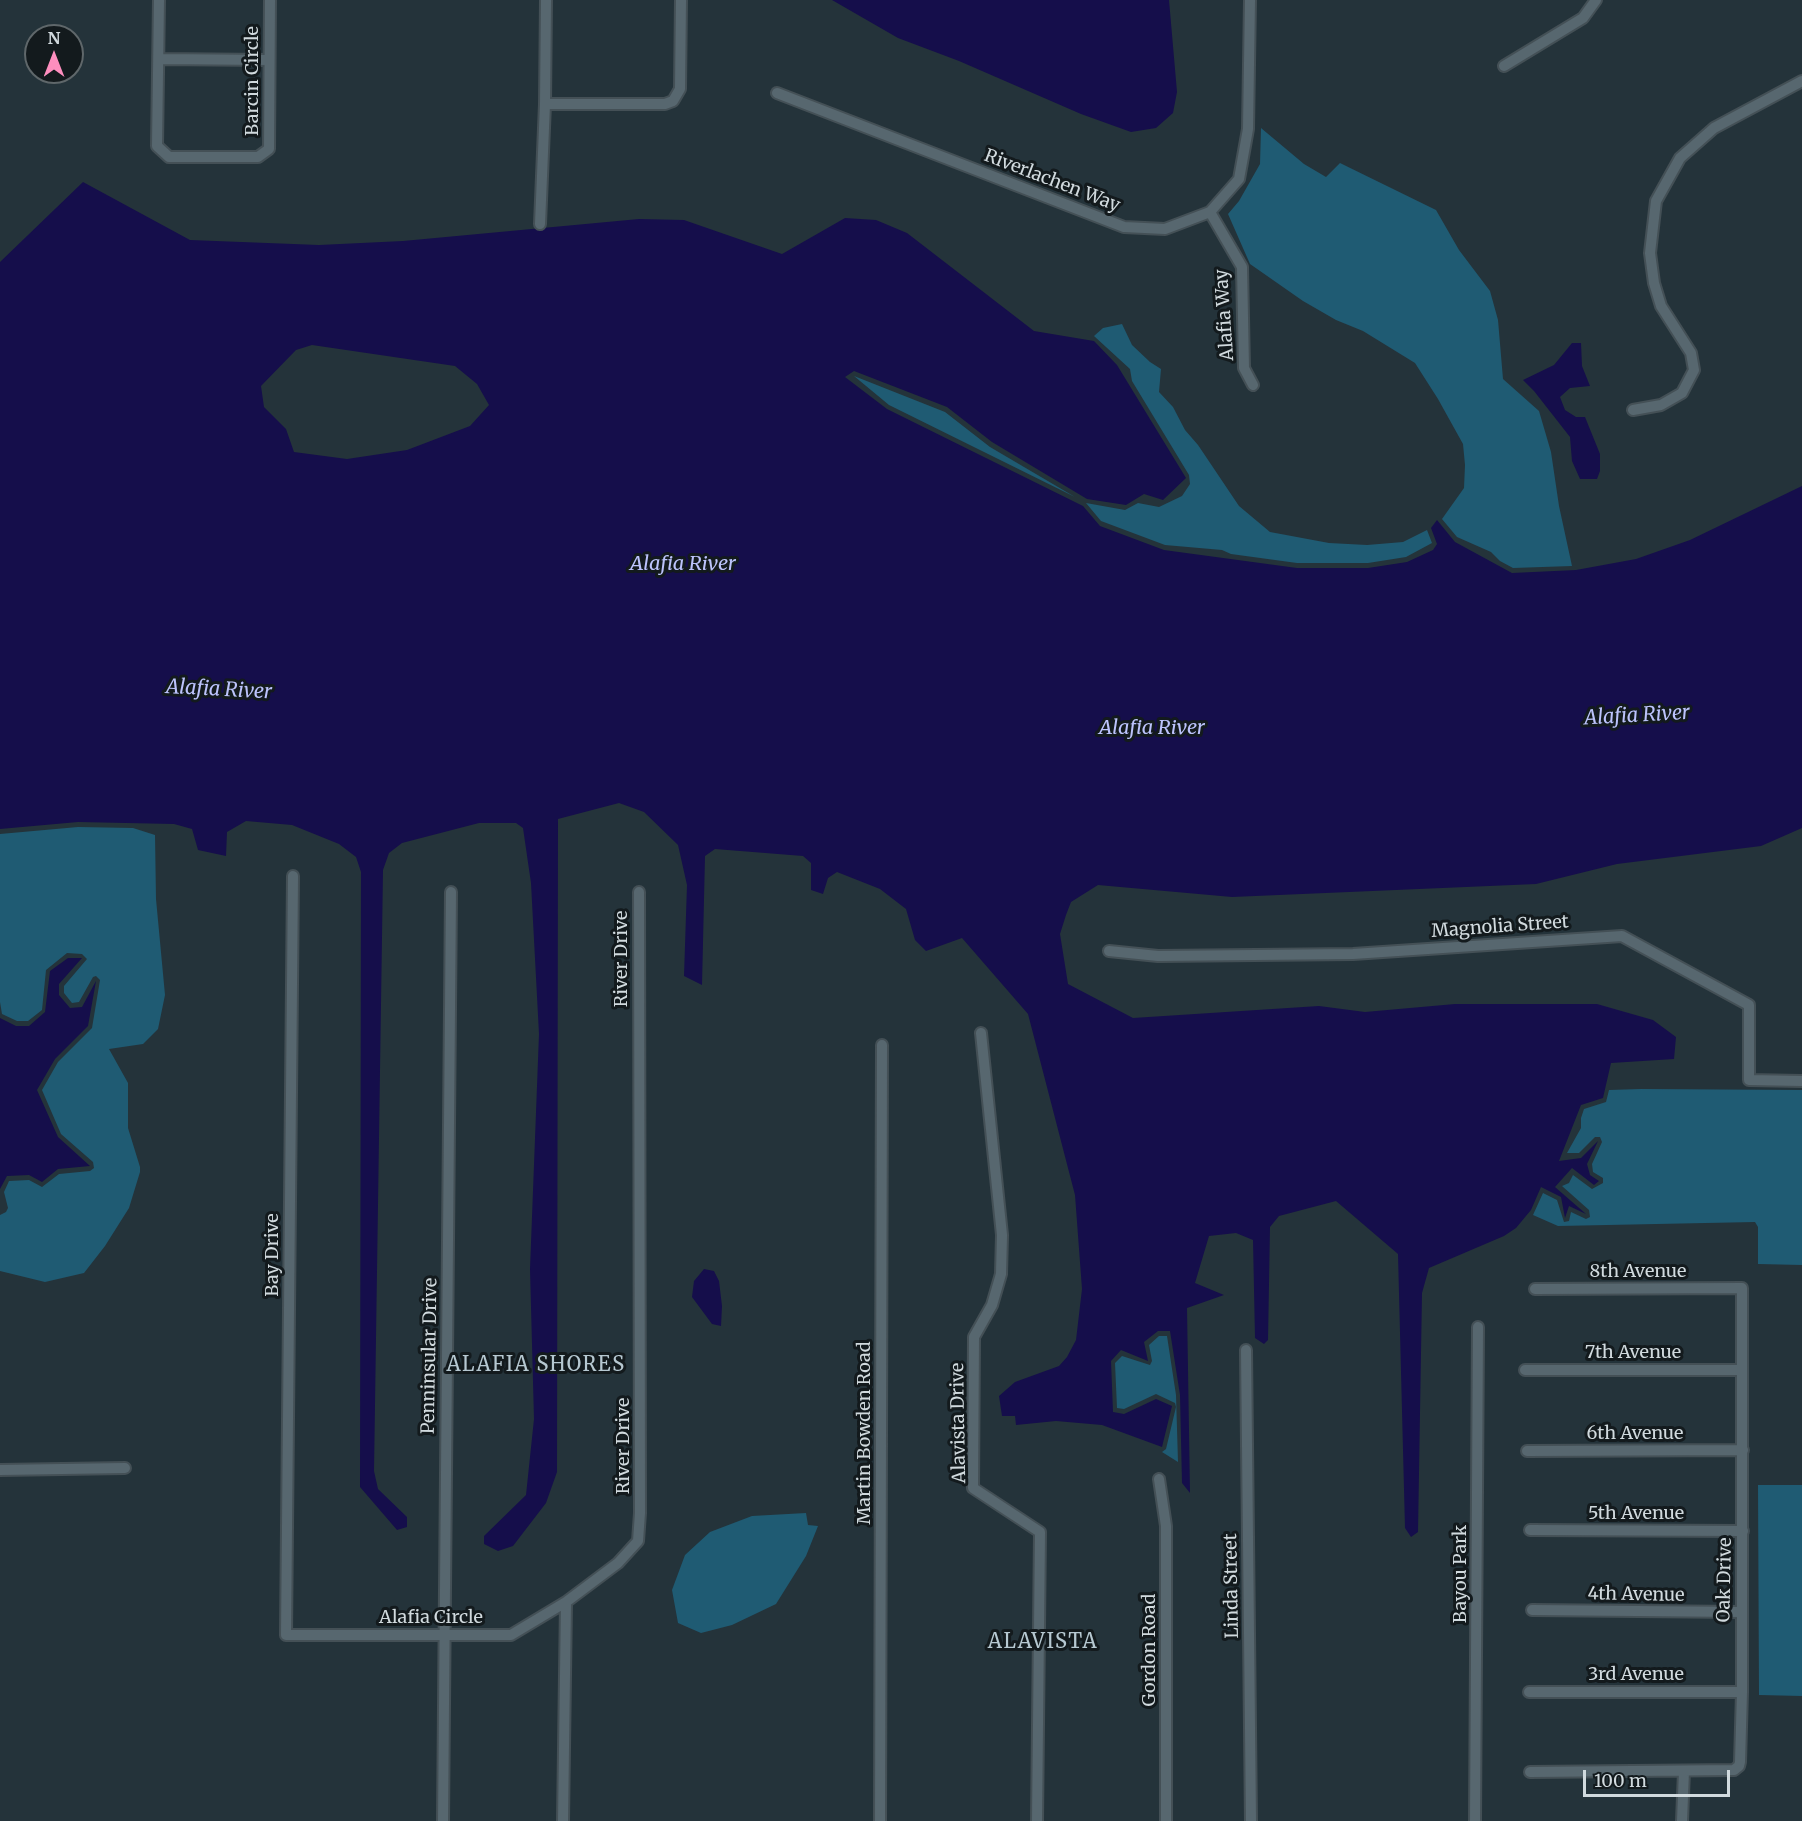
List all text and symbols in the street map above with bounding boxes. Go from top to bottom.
north arrow [24,24,84,84]
street label: Barcin Circle [242,26,264,136]
text: N [48,28,60,48]
street label: Riverlachen Way [981,145,1123,217]
street label: Alafia Way [1211,268,1239,362]
water label: Alafia River [630,552,736,576]
water label: Alafia River [165,675,273,705]
water label: Alafia River [1583,701,1691,731]
water label: Alafia River [1099,716,1205,740]
street label: River Drive [611,911,633,1007]
street label: Magnolia Street [1431,911,1569,943]
street label: Bay Drive [262,1213,284,1297]
street label: 8th Avenue [1590,1261,1686,1283]
street label: Penninsular Drive [418,1278,442,1434]
street label: Martin Bowden Road [854,1341,876,1525]
street label: 7th Avenue [1585,1342,1681,1364]
district label: ALAFIA SHORES [446,1353,626,1377]
street label: Alavista Drive [947,1362,971,1484]
street label: River Drive [613,1398,635,1494]
street label: 6th Avenue [1587,1423,1683,1445]
street label: 5th Avenue [1588,1503,1684,1525]
street label: Bayou Park [1450,1525,1472,1623]
street label: Linda Street [1220,1533,1244,1639]
street label: Oak Drive [1713,1537,1737,1623]
street label: 4th Avenue [1587,1583,1685,1607]
street label: Gordon Road [1139,1594,1161,1706]
street label: Alafia Circle [379,1607,483,1629]
district label: ALAVISTA [988,1630,1098,1654]
street label: 3rd Avenue [1588,1664,1684,1686]
scale bar [1586,1758,1733,1796]
text: 100 m [1594,1769,1647,1792]

